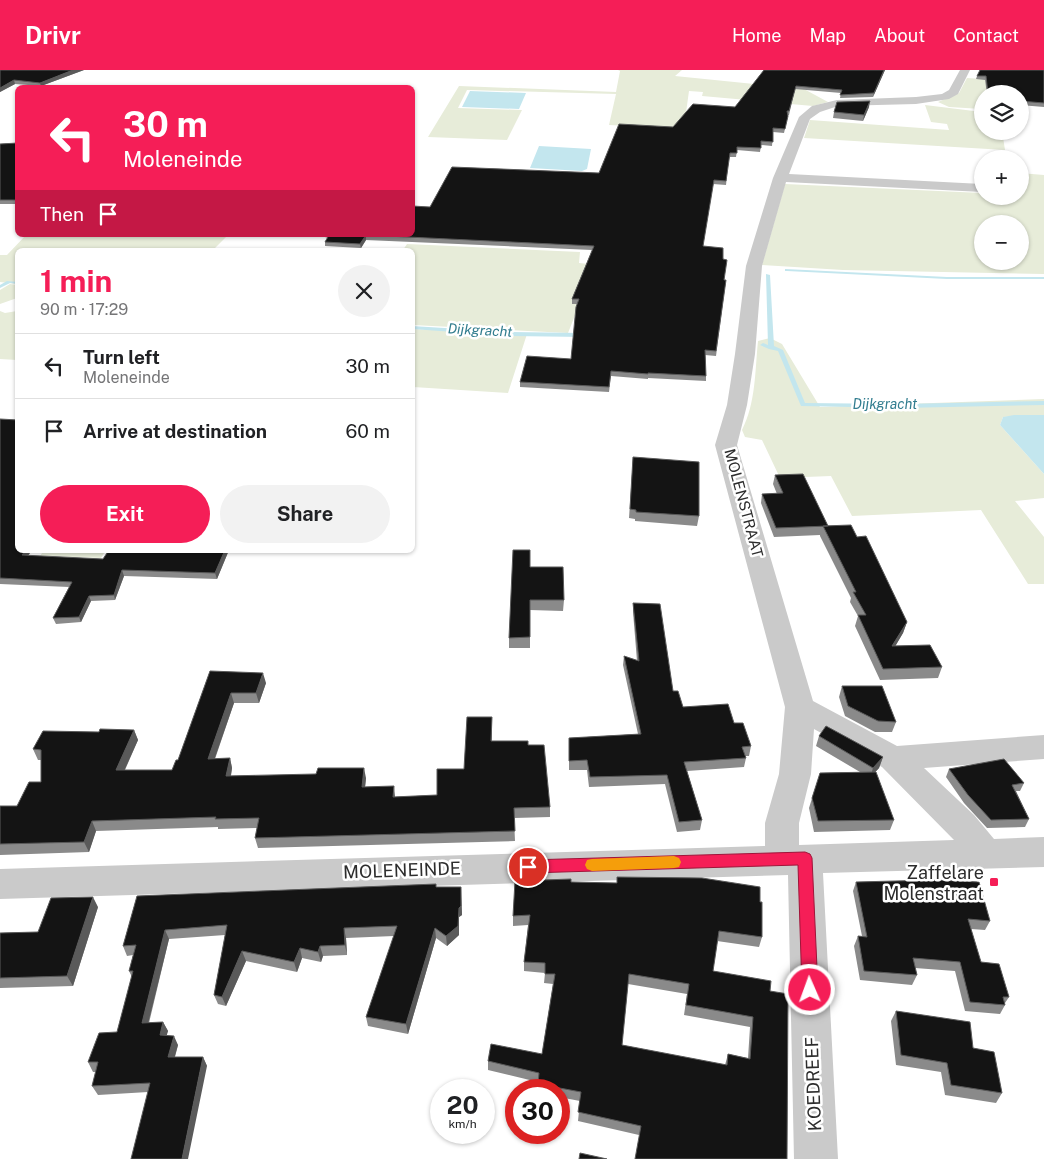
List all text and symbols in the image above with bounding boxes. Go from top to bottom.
text: Drivr [25,21,81,49]
text: Home [732,25,782,46]
text: Map [810,25,846,46]
text: About [874,25,925,46]
text: Contact [953,25,1019,46]
map controls [974,85,1029,270]
button: layers [974,85,1029,140]
text: 30 m [123,104,208,145]
icon: left [40,105,105,170]
text: Moleneinde [123,146,242,172]
button: + [974,150,1029,205]
icon: arrive [94,200,122,228]
text: Then [40,203,84,225]
button: − [974,215,1029,270]
text: 1 min [40,263,112,299]
button: close [338,265,390,317]
text: 90 m · 17:29 [40,300,128,319]
water label: Dijkgracht [447,320,513,340]
text: Turn left [83,346,160,368]
icon: left [40,352,68,380]
text: 30 m [345,355,390,377]
text: Moleneinde [83,368,170,387]
water label: Dijkgracht [853,396,918,412]
icon: arrive [40,417,68,445]
text: Arrive at destination [83,420,267,442]
text: 60 m [346,420,390,442]
street label: MOLENSTRAAT [721,447,767,559]
button: Exit [40,485,210,543]
button: Share [220,485,390,543]
pin [507,846,549,888]
icon: arrive [514,853,542,881]
street label: MOLENEINDE [343,857,461,883]
place label: Zaffelare Molenstraat [883,862,984,904]
marker: Zaffelare Molenstraat [988,876,1000,888]
position arrow [783,963,835,1015]
street label: KOEDREEF [801,1036,825,1132]
speed limit sign: 30 [505,1079,570,1144]
text: 20 [447,1090,479,1120]
text: km/h [448,1117,477,1131]

